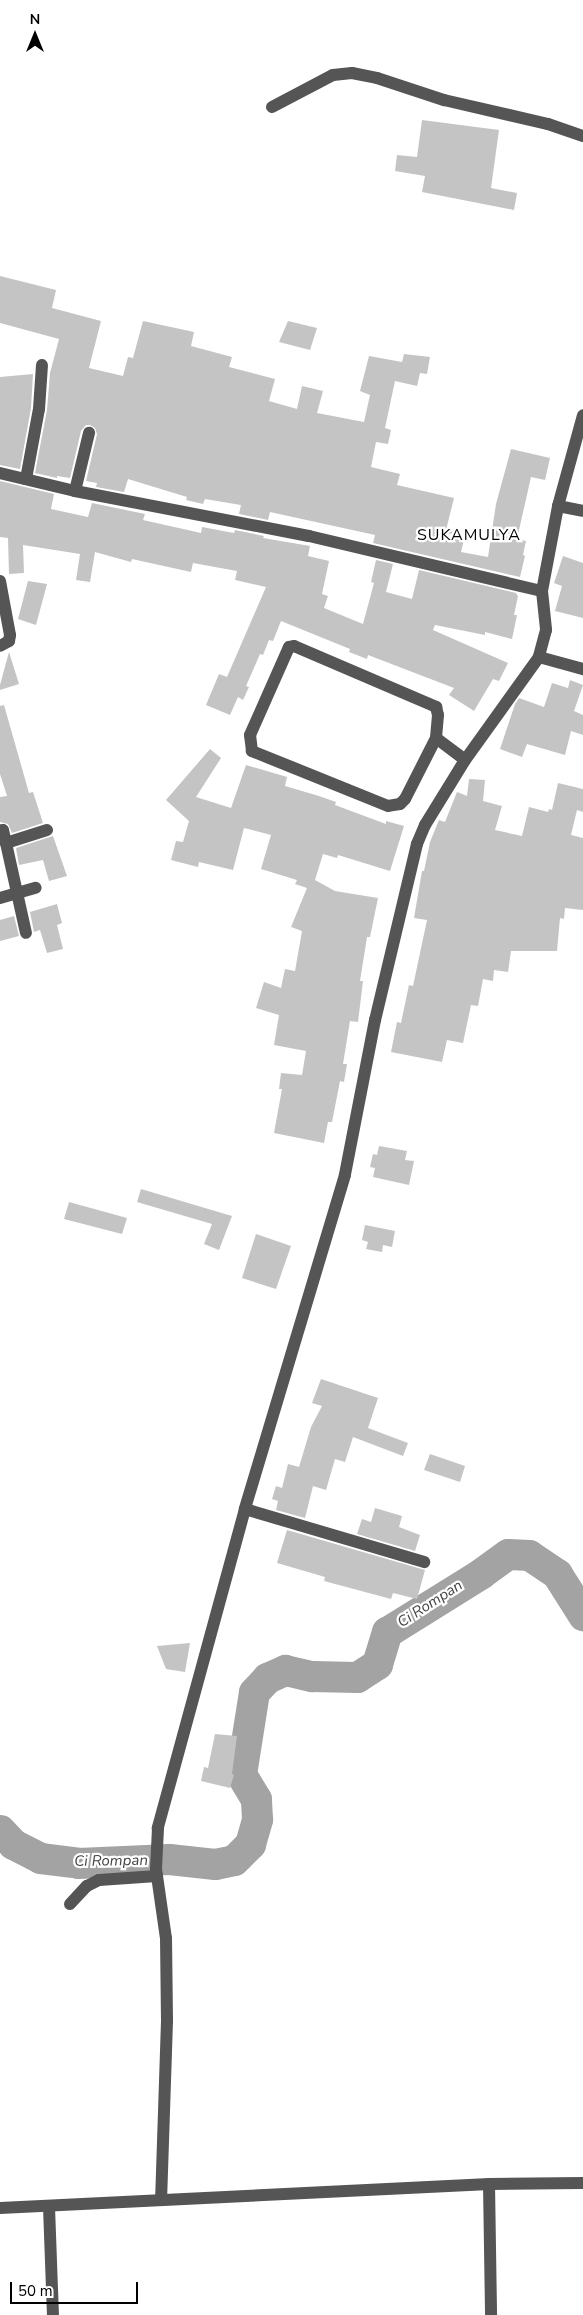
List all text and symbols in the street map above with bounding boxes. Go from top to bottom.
north arrow [10,10,60,60]
text: N [30,10,40,29]
district label: SUKAMULYA [416,525,522,545]
water label: Ci Rompan [394,1576,466,1632]
water label: Ci Rompan [74,1851,148,1871]
scale bar [12,2272,140,2304]
text: 50 m [18,2281,53,2301]

